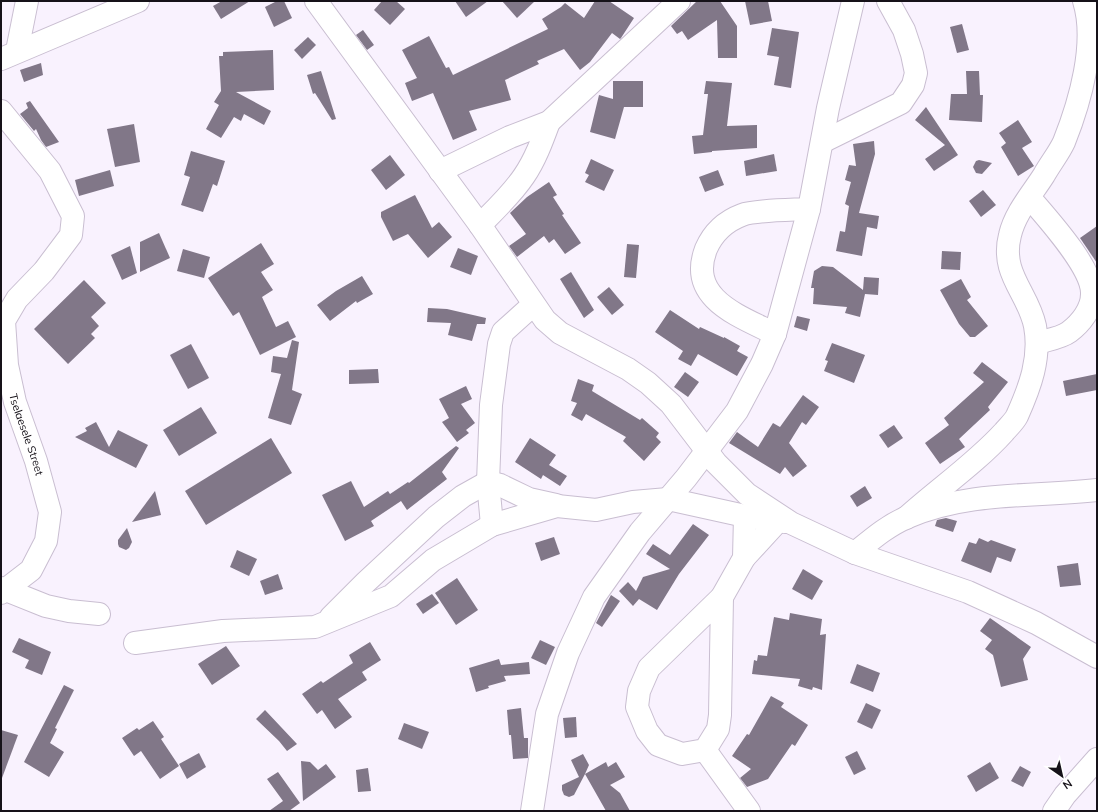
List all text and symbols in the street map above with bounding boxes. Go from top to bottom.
street label: Tselaesele Street [6,392,47,477]
north arrow [1042,756,1082,796]
text: N [1060,776,1075,792]

